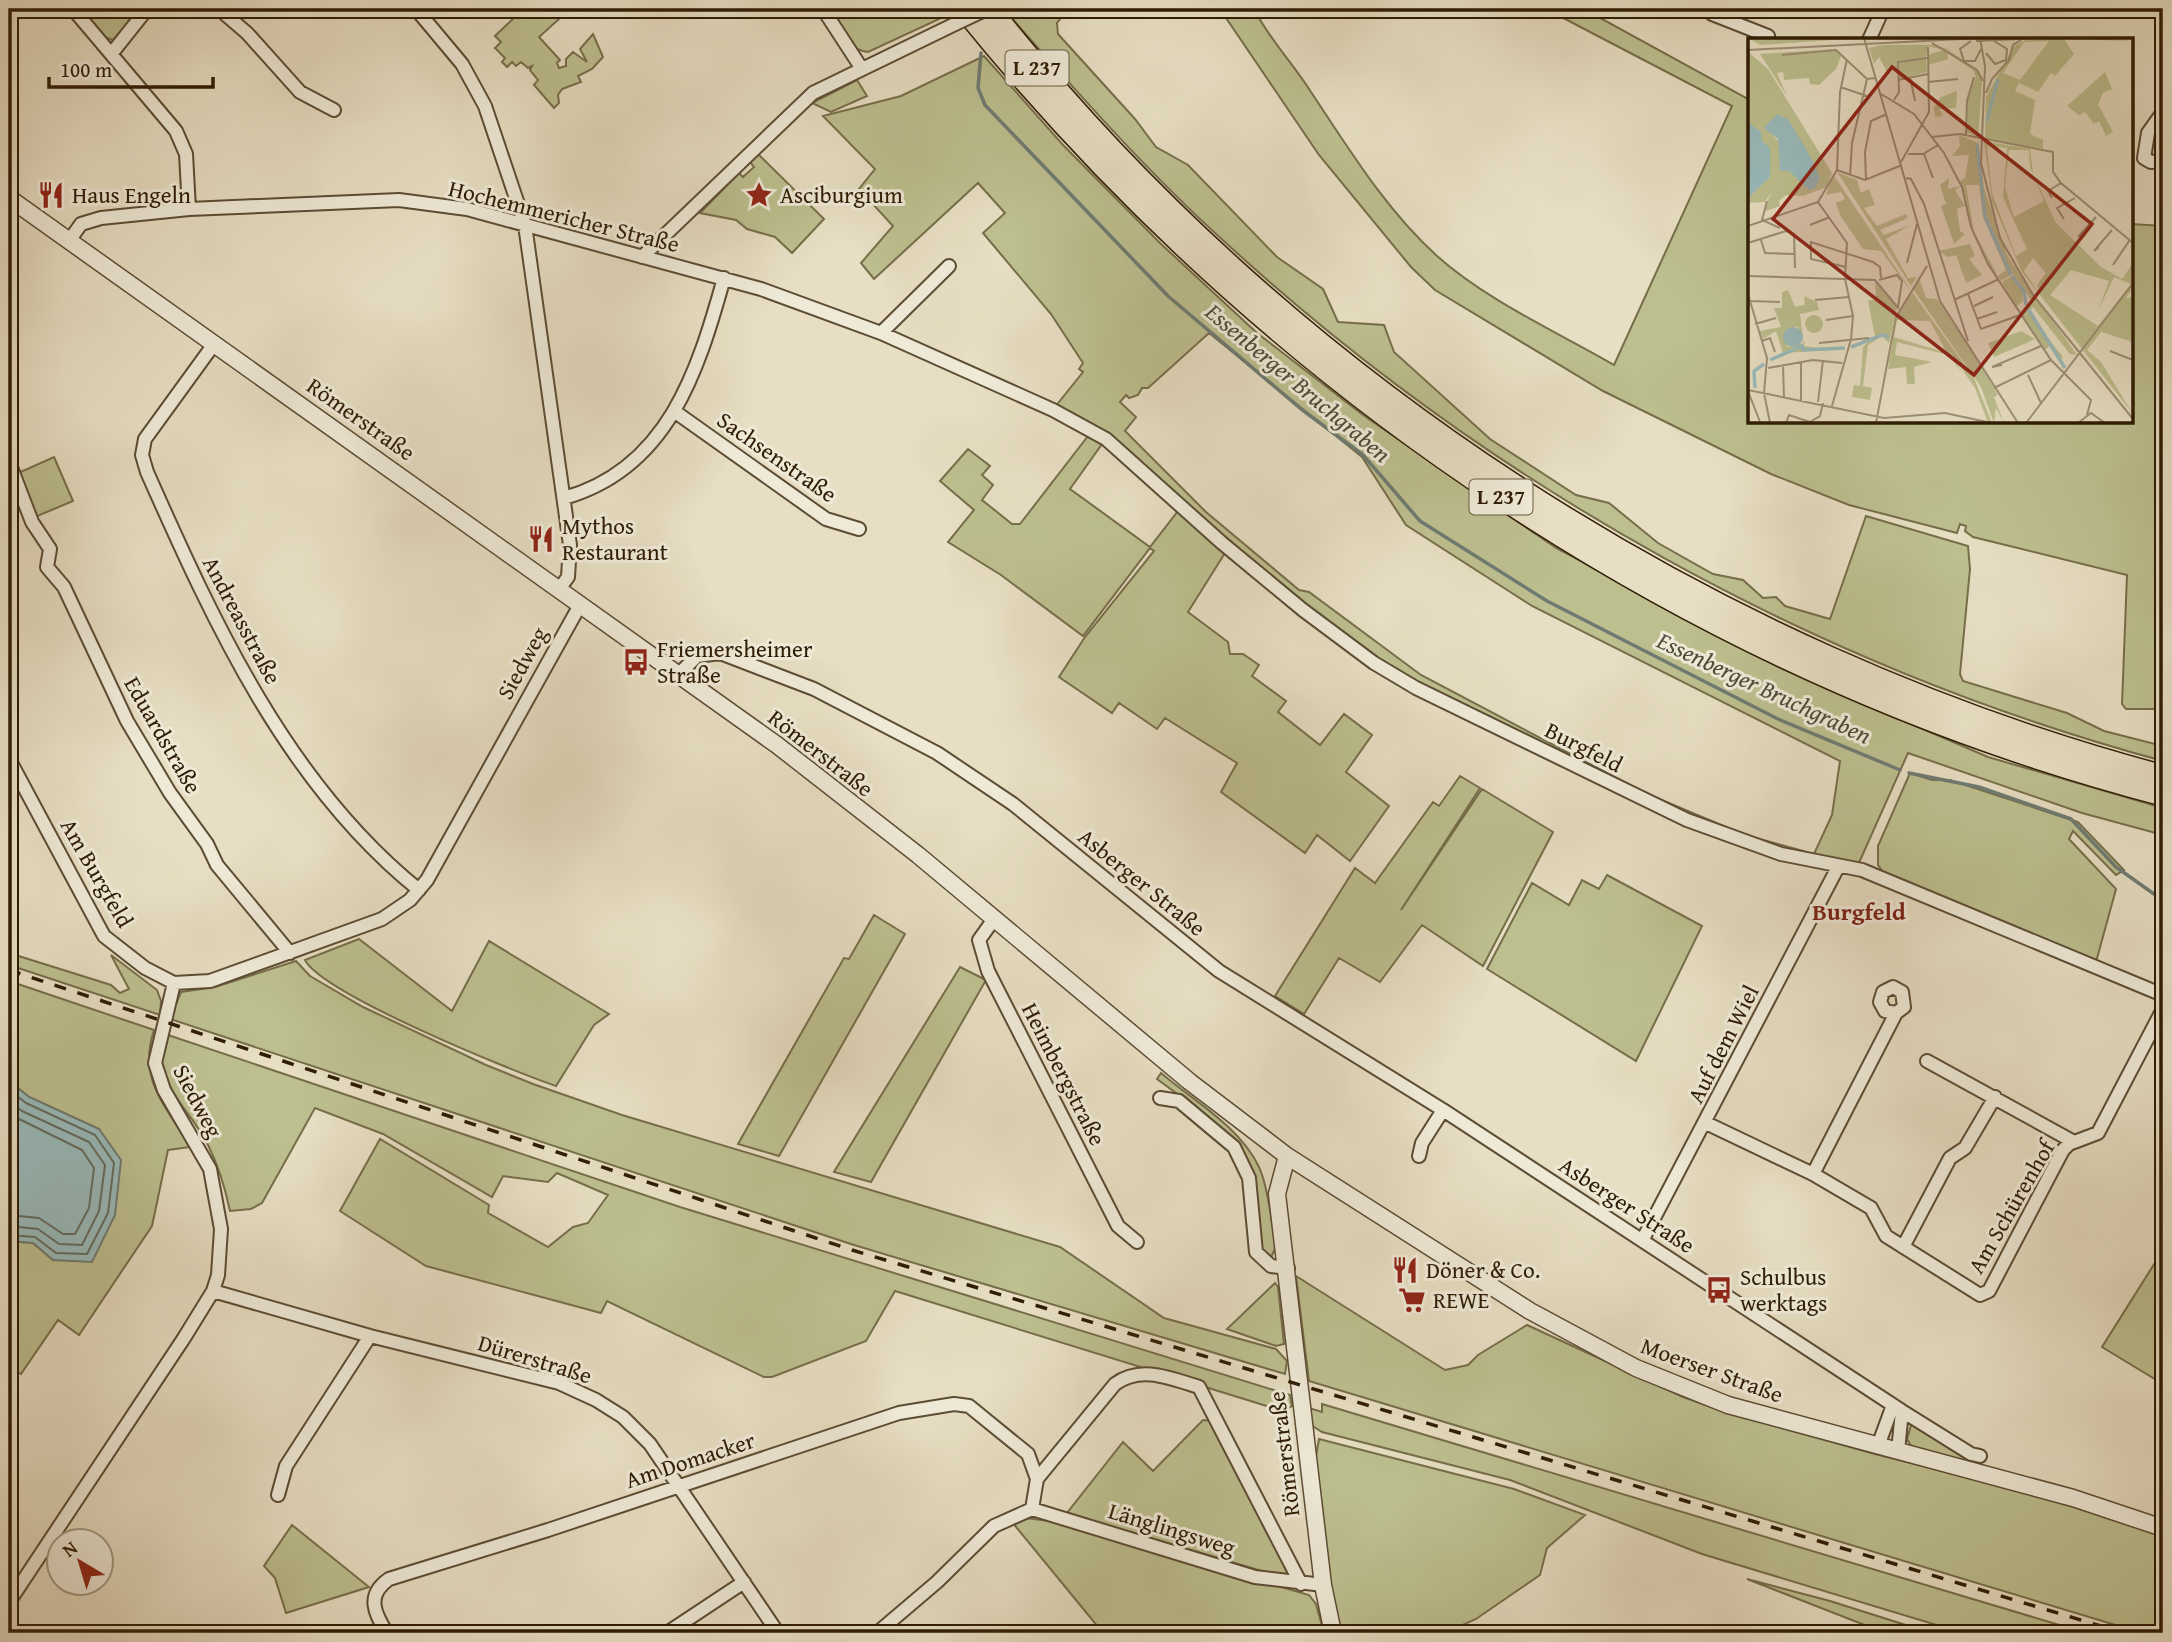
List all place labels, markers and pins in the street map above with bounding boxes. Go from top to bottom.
place label: Haus Engeln [72,178,191,211]
place label: Asciburgium [780,178,903,211]
restaurant icon: Haus Engeln [36,180,66,210]
place icon: Asciburgium [744,180,774,210]
place label: Mythos Restaurant [562,509,668,568]
restaurant icon: Mythos Restaurant [526,524,556,554]
place label: Friemersheimer Straße [657,632,813,691]
bus stop icon: Friemersheimer Straße [621,647,651,677]
place label: Döner & Co. [1426,1253,1540,1286]
restaurant icon: Döner & Co. [1390,1255,1420,1285]
place label: Schulbus werktags [1740,1260,1827,1319]
bus stop icon: Schulbus werktags [1704,1275,1734,1305]
place label: REWE [1433,1283,1489,1316]
supermarket icon: REWE [1397,1285,1427,1315]

